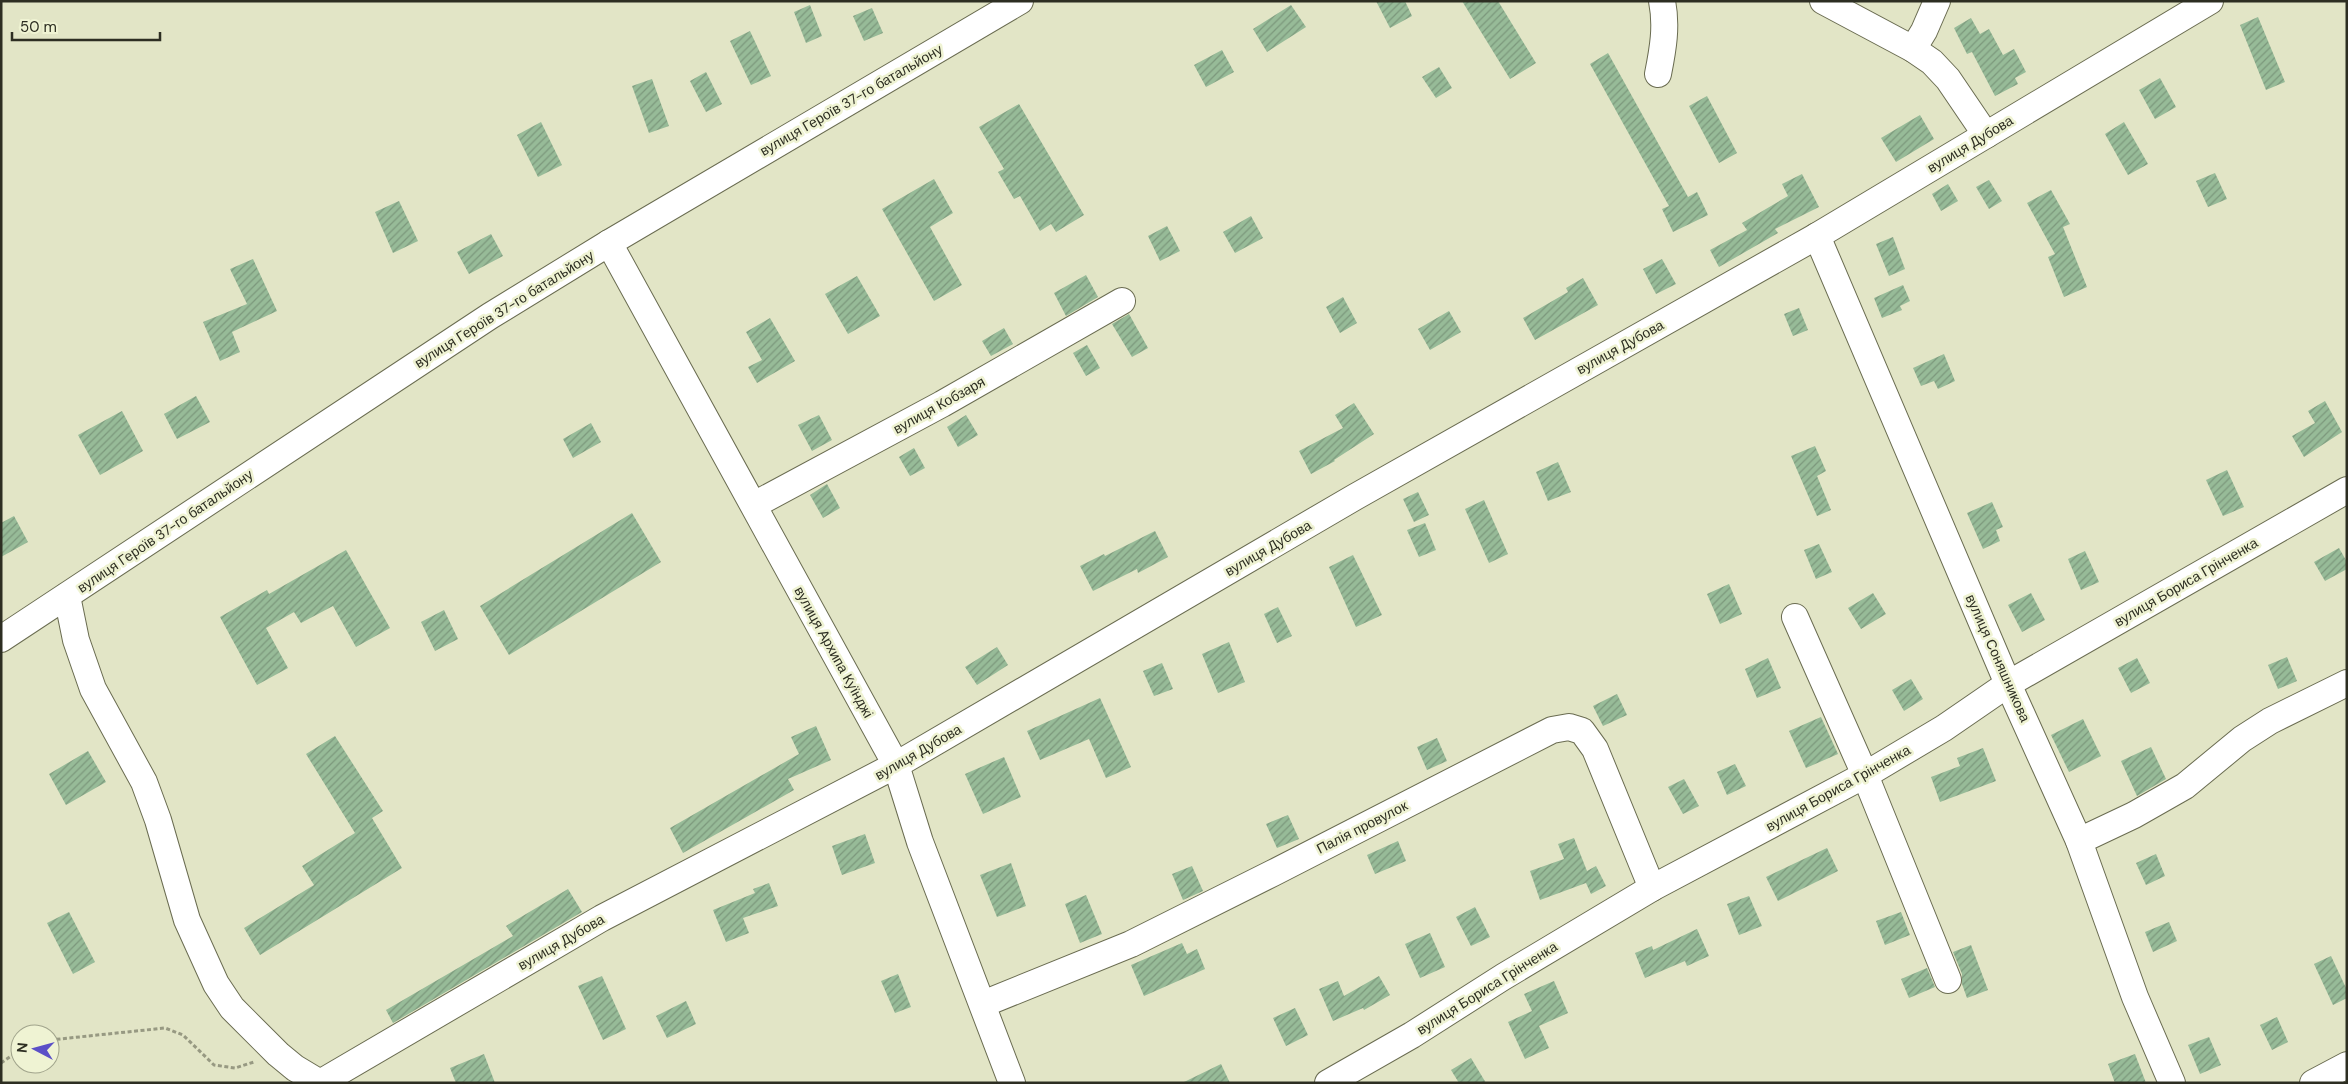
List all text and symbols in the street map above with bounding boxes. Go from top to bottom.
scale bar [12,10,160,42]
text: 50 m [20,17,57,37]
street label: вулиця Героїв 37-го батальйону [756,40,946,160]
street label: вулиця Дубова [1924,111,2016,177]
street label: вулиця Героїв 37-го батальйону [411,246,597,372]
street label: вулиця Дубова [1573,316,1667,378]
street label: вулиця Кобзаря [890,372,988,438]
street label: вулиця Героїв 37-го батальйону [74,465,256,597]
street label: вулиця Дубова [1222,516,1315,580]
street label: вулиця Бориса Грінченка [2111,533,2261,630]
street label: вулиця Архипа Куїнджі [790,583,878,721]
street label: вулиця Соняшникова [1962,591,2034,725]
street label: вулиця Дубова [872,720,965,784]
street label: вулиця Бориса Грінченка [1762,741,1914,835]
street label: Палія провулок [1314,796,1411,858]
street label: вулиця Дубова [515,910,608,974]
street label: вулиця Бориса Грінченка [1413,937,1561,1039]
north arrow [10,1024,60,1074]
text: N [13,1042,32,1054]

